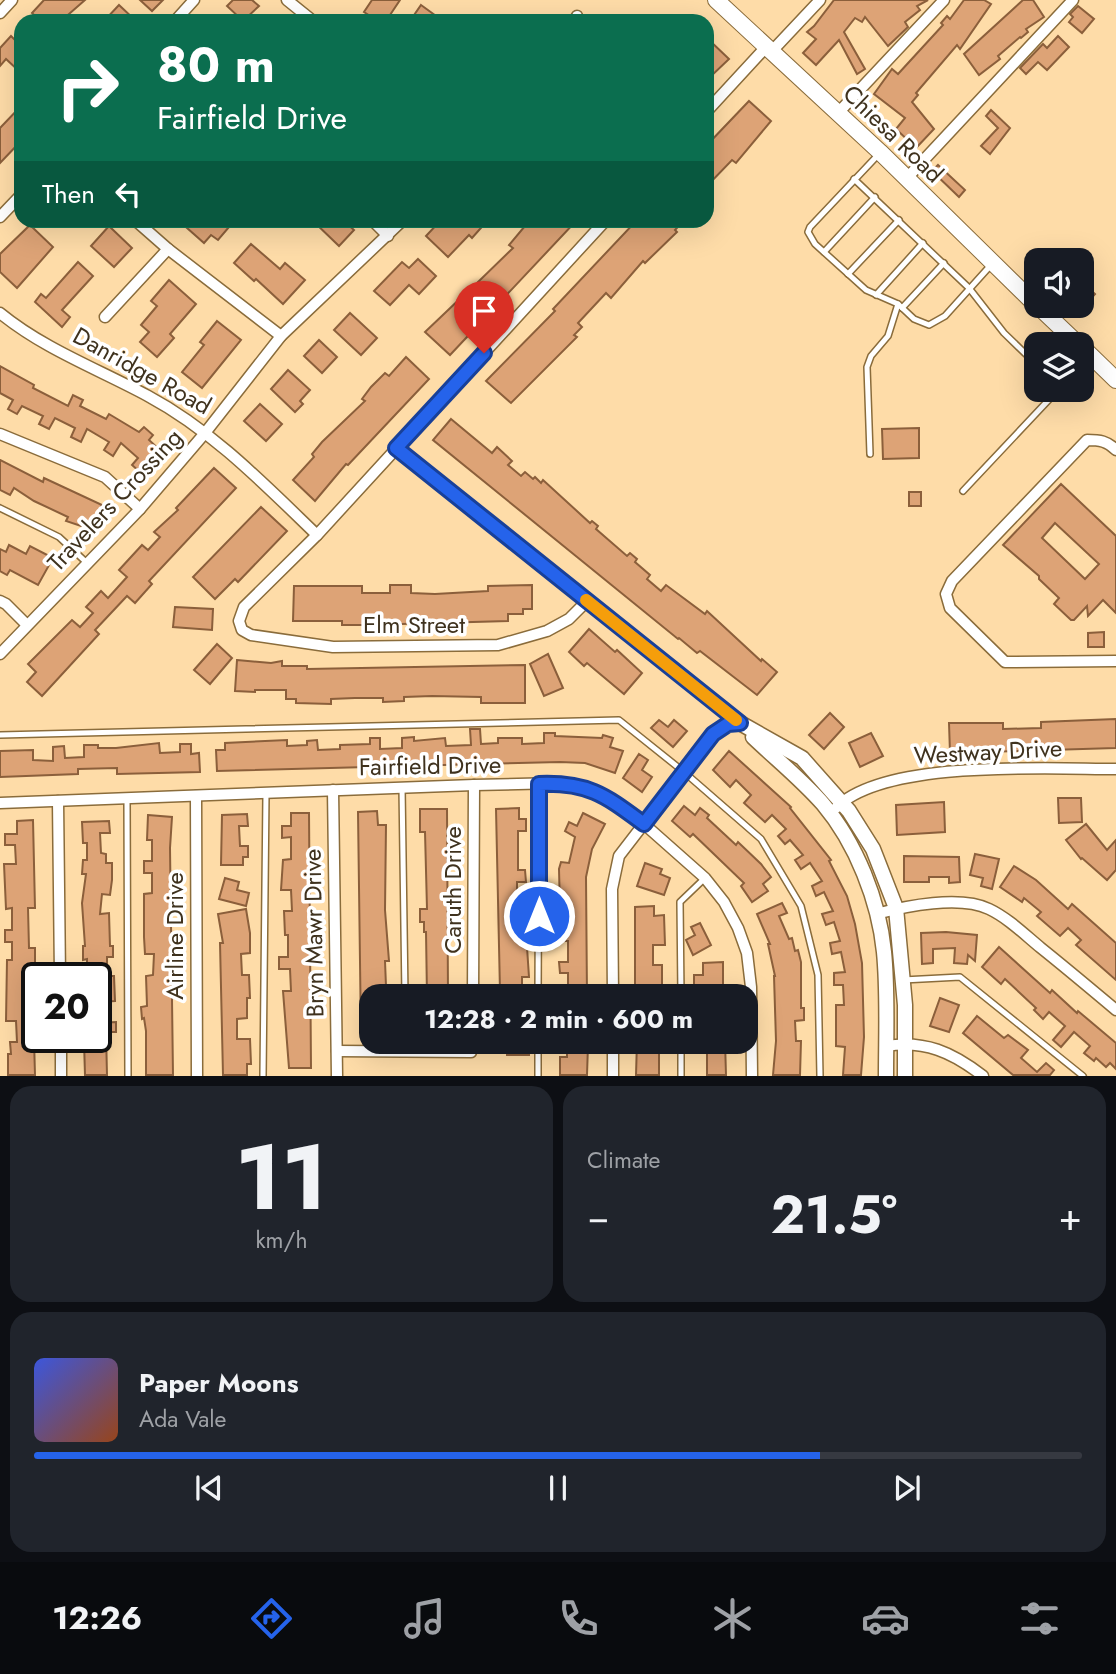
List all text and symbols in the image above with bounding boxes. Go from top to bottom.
text: 80 m [157,30,275,100]
icon: right [42,42,133,133]
street label: Chiesa Road [835,77,951,191]
text: Fairfield Drive [157,95,347,141]
text: Then [42,175,95,213]
icon: left [109,175,147,213]
map controls [1024,248,1094,402]
button: sound [1024,248,1094,318]
pin [454,281,514,353]
icon: arrive [465,292,503,330]
street label: Danridge Road [67,318,218,423]
button: layers [1024,332,1094,402]
street label: Travelers Crossing [39,421,190,579]
street label: Elm Street [363,607,465,642]
street label: Westway Drive [913,730,1063,773]
street label: Fairfield Drive [358,747,502,784]
street label: Caruth Drive [435,826,470,954]
street label: Bryn Mawr Drive [295,848,332,1018]
street label: Airline Drive [157,872,192,1000]
position arrow [502,879,576,953]
speed limit sign: 20 [21,962,112,1053]
text: 12:28 · 2 min · 600 m [424,1000,693,1038]
text: 11 [235,1112,328,1243]
text: Climate [587,1143,660,1177]
text: 21.5° [771,1177,897,1253]
text: − [587,1189,609,1244]
text: + [1059,1189,1082,1244]
text: km/h [256,1223,307,1257]
text: Paper Moons [139,1364,299,1402]
text: Ada Vale [139,1402,226,1436]
icon: previous [190,1469,228,1507]
icon: pause [539,1469,577,1507]
icon: next [888,1469,926,1507]
icon: directions [247,1594,296,1643]
icon: music [400,1594,449,1643]
icon: phone [554,1594,603,1643]
icon: climate [708,1594,757,1643]
icon: car [861,1594,910,1643]
icon: filters [1015,1594,1064,1643]
text: 12:26 [52,1595,142,1641]

